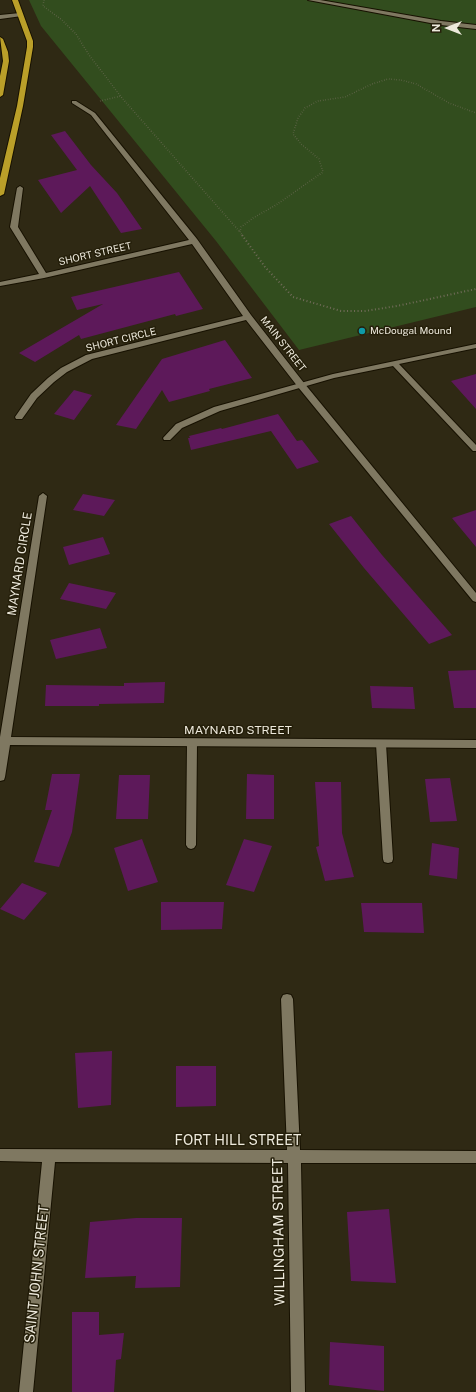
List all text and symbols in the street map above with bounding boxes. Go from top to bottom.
north arrow [428,8,468,48]
text: N [430,24,442,32]
street label: SHORT STREET [57,240,133,268]
street label: MAIN STREET [258,314,308,374]
street label: SHORT CIRCLE [85,325,157,355]
place label: McDougal Mound [370,325,452,337]
marker: McDougal Mound [357,326,367,336]
street label: MAYNARD CIRCLE [5,511,35,617]
street label: MAYNARD STREET [184,723,292,737]
street label: FORT HILL STREET [175,1133,301,1149]
street label: WILLINGHAM STREET [269,1158,289,1306]
street label: SAINT JOHN STREET [21,1204,53,1344]

